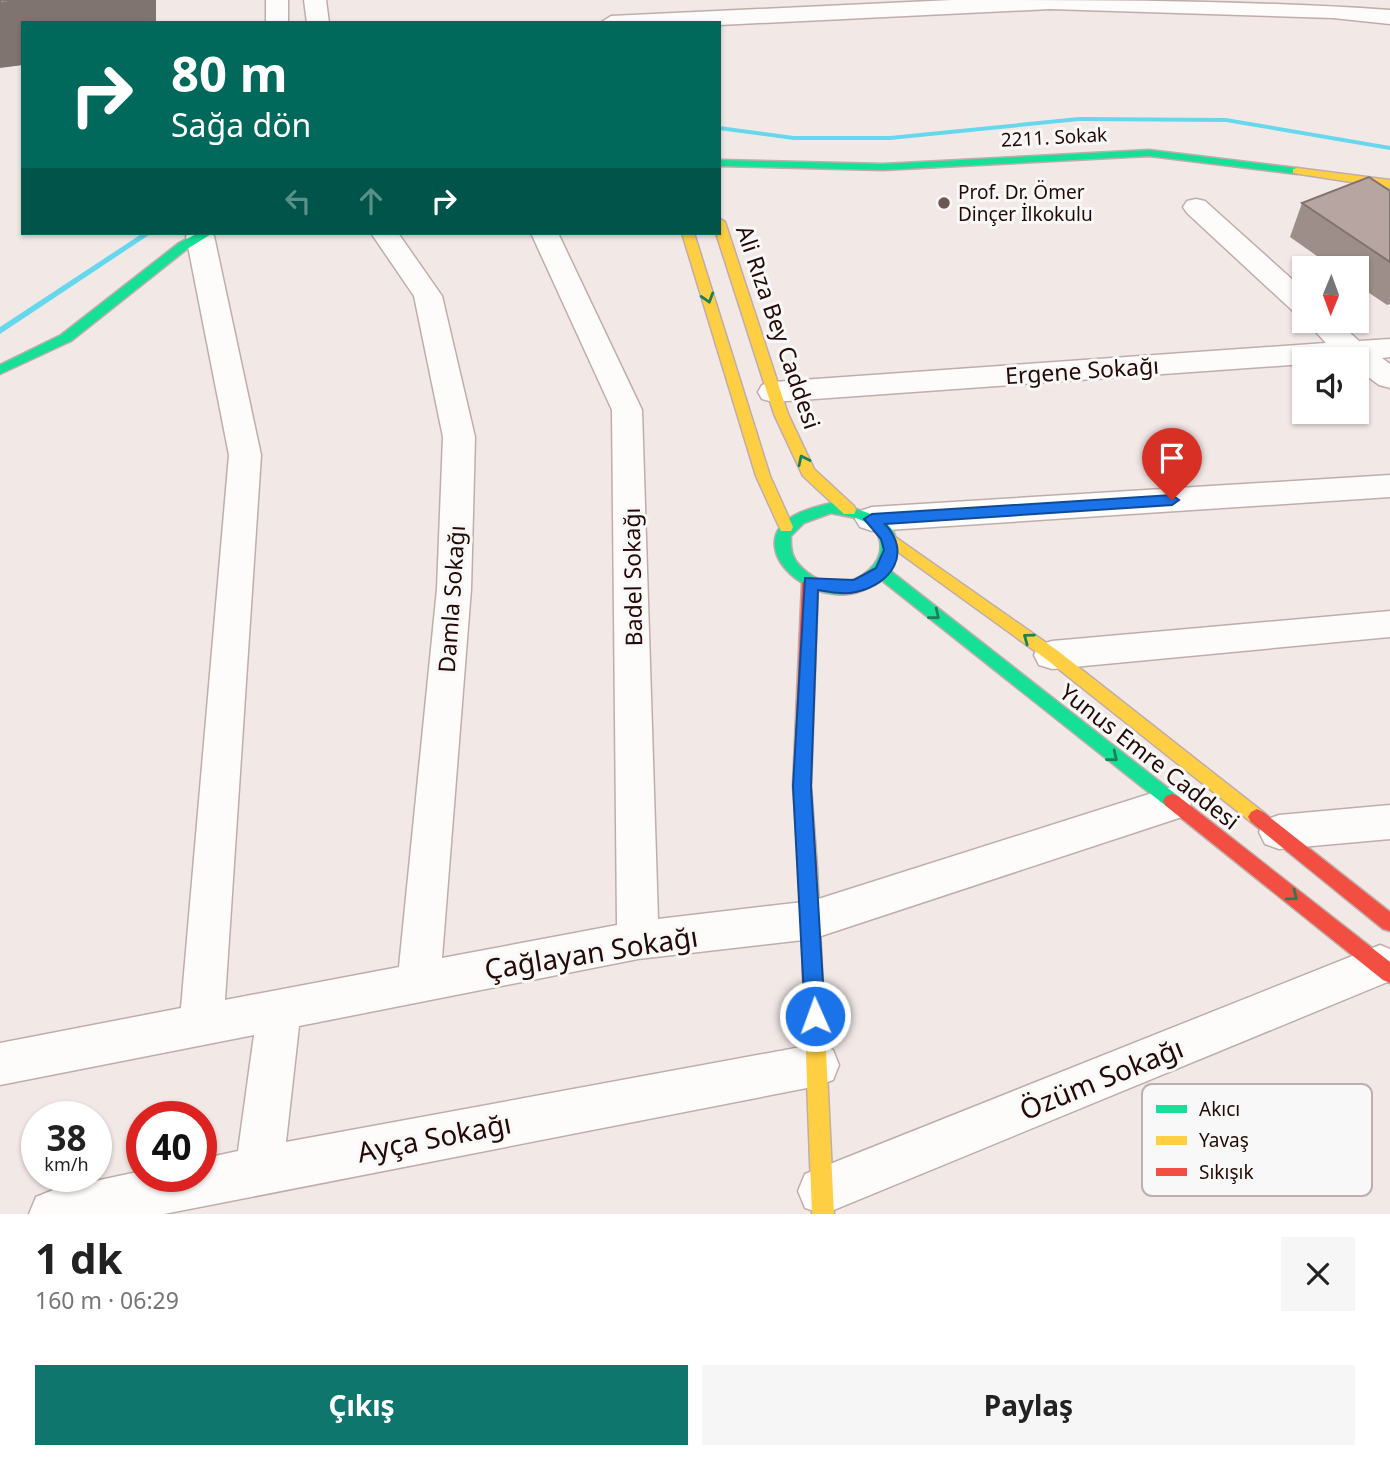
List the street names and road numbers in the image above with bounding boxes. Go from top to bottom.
street label: 2211. Sokak [1000,121,1108,153]
street label: Ali Rıza Bey Caddesi [729,221,829,433]
street label: Ergene Sokağı [1004,349,1160,391]
street label: Badel Sokağı [615,507,649,647]
street label: Damla Sokağı [430,524,472,674]
street label: Yunus Emre Caddesi [1054,676,1246,836]
street label: Çağlayan Sokağı [482,916,700,988]
street label: Özüm Sokağı [1014,1028,1188,1128]
street label: Ayça Sokağı [354,1103,514,1171]

